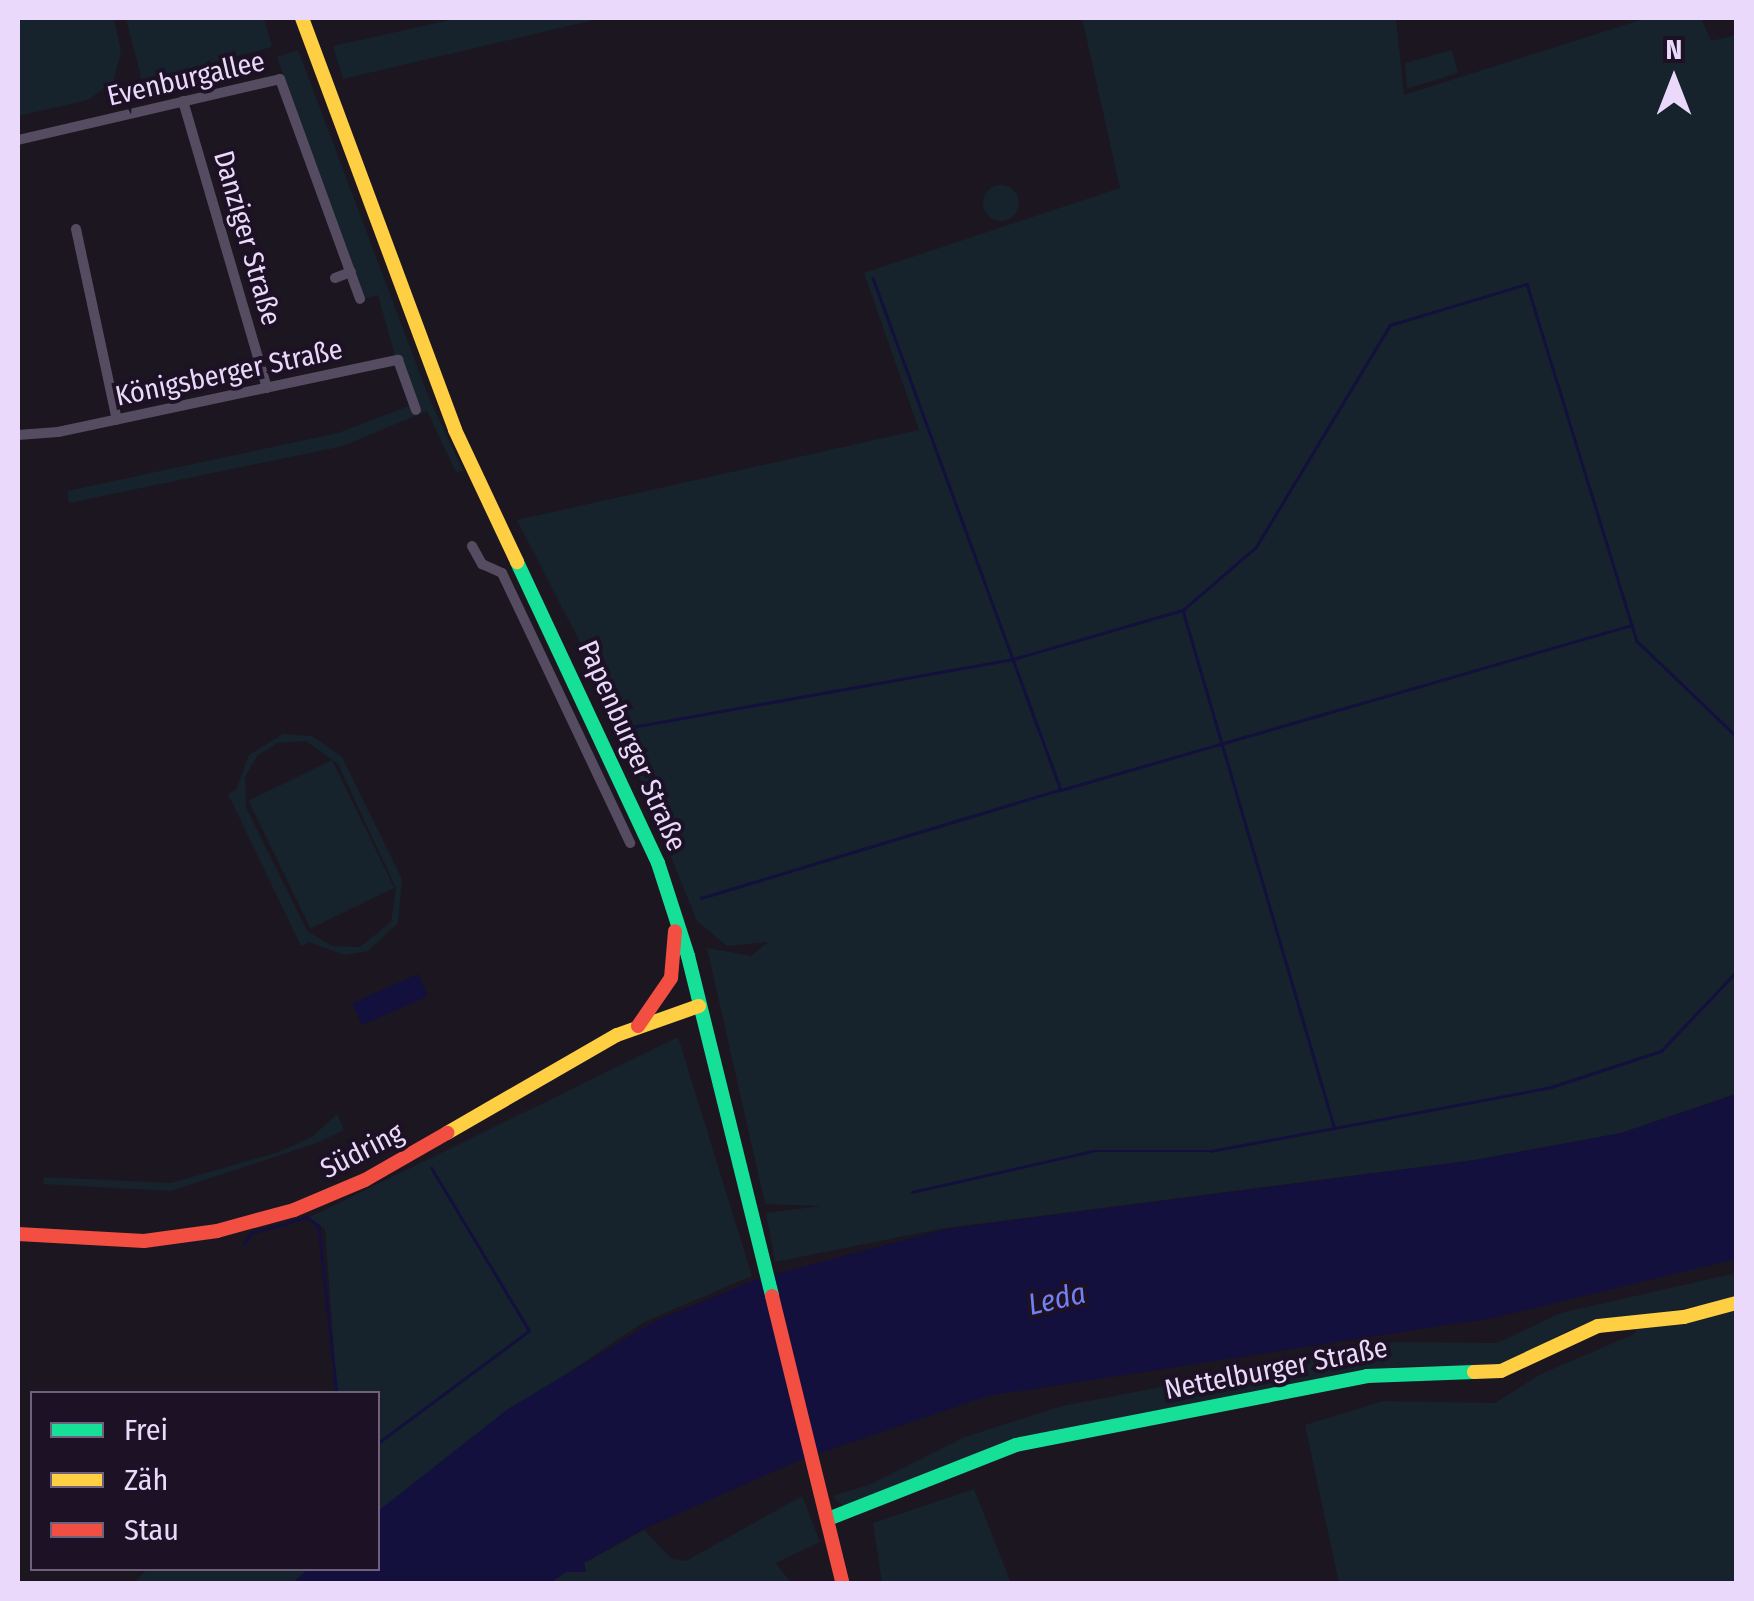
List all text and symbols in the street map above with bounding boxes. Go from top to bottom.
north arrow [1624,30,1724,130]
text: N [1666,33,1682,66]
street label: Evenburgallee [104,45,268,113]
street label: Danziger Straße [206,147,288,329]
street label: Königsberger Straße [112,333,346,413]
street label: Papenburger Straße [571,636,693,856]
street label: Südring [315,1116,409,1186]
water label: Leda [1025,1275,1089,1323]
street label: Nettelburger Straße [1162,1331,1390,1407]
legend [30,1391,380,1571]
text: Frei [124,1412,168,1448]
text: Zäh [124,1462,168,1498]
text: Stau [124,1512,179,1548]

